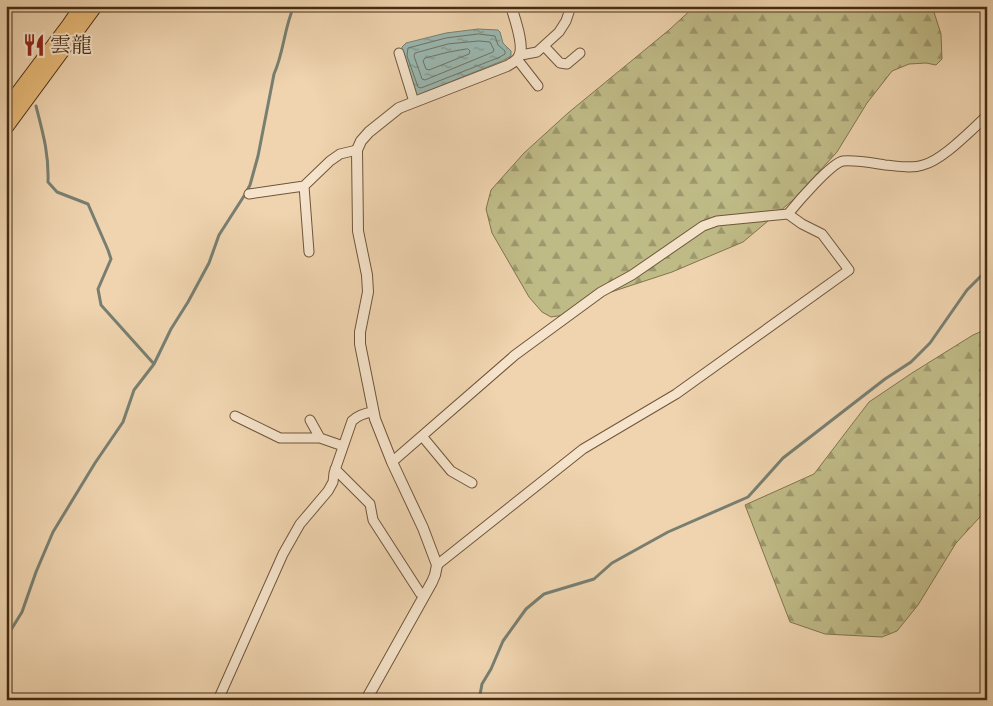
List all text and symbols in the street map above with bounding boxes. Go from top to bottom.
place label: 雲龍 [50,31,92,60]
restaurant icon: 雲龍 [21,32,47,58]

